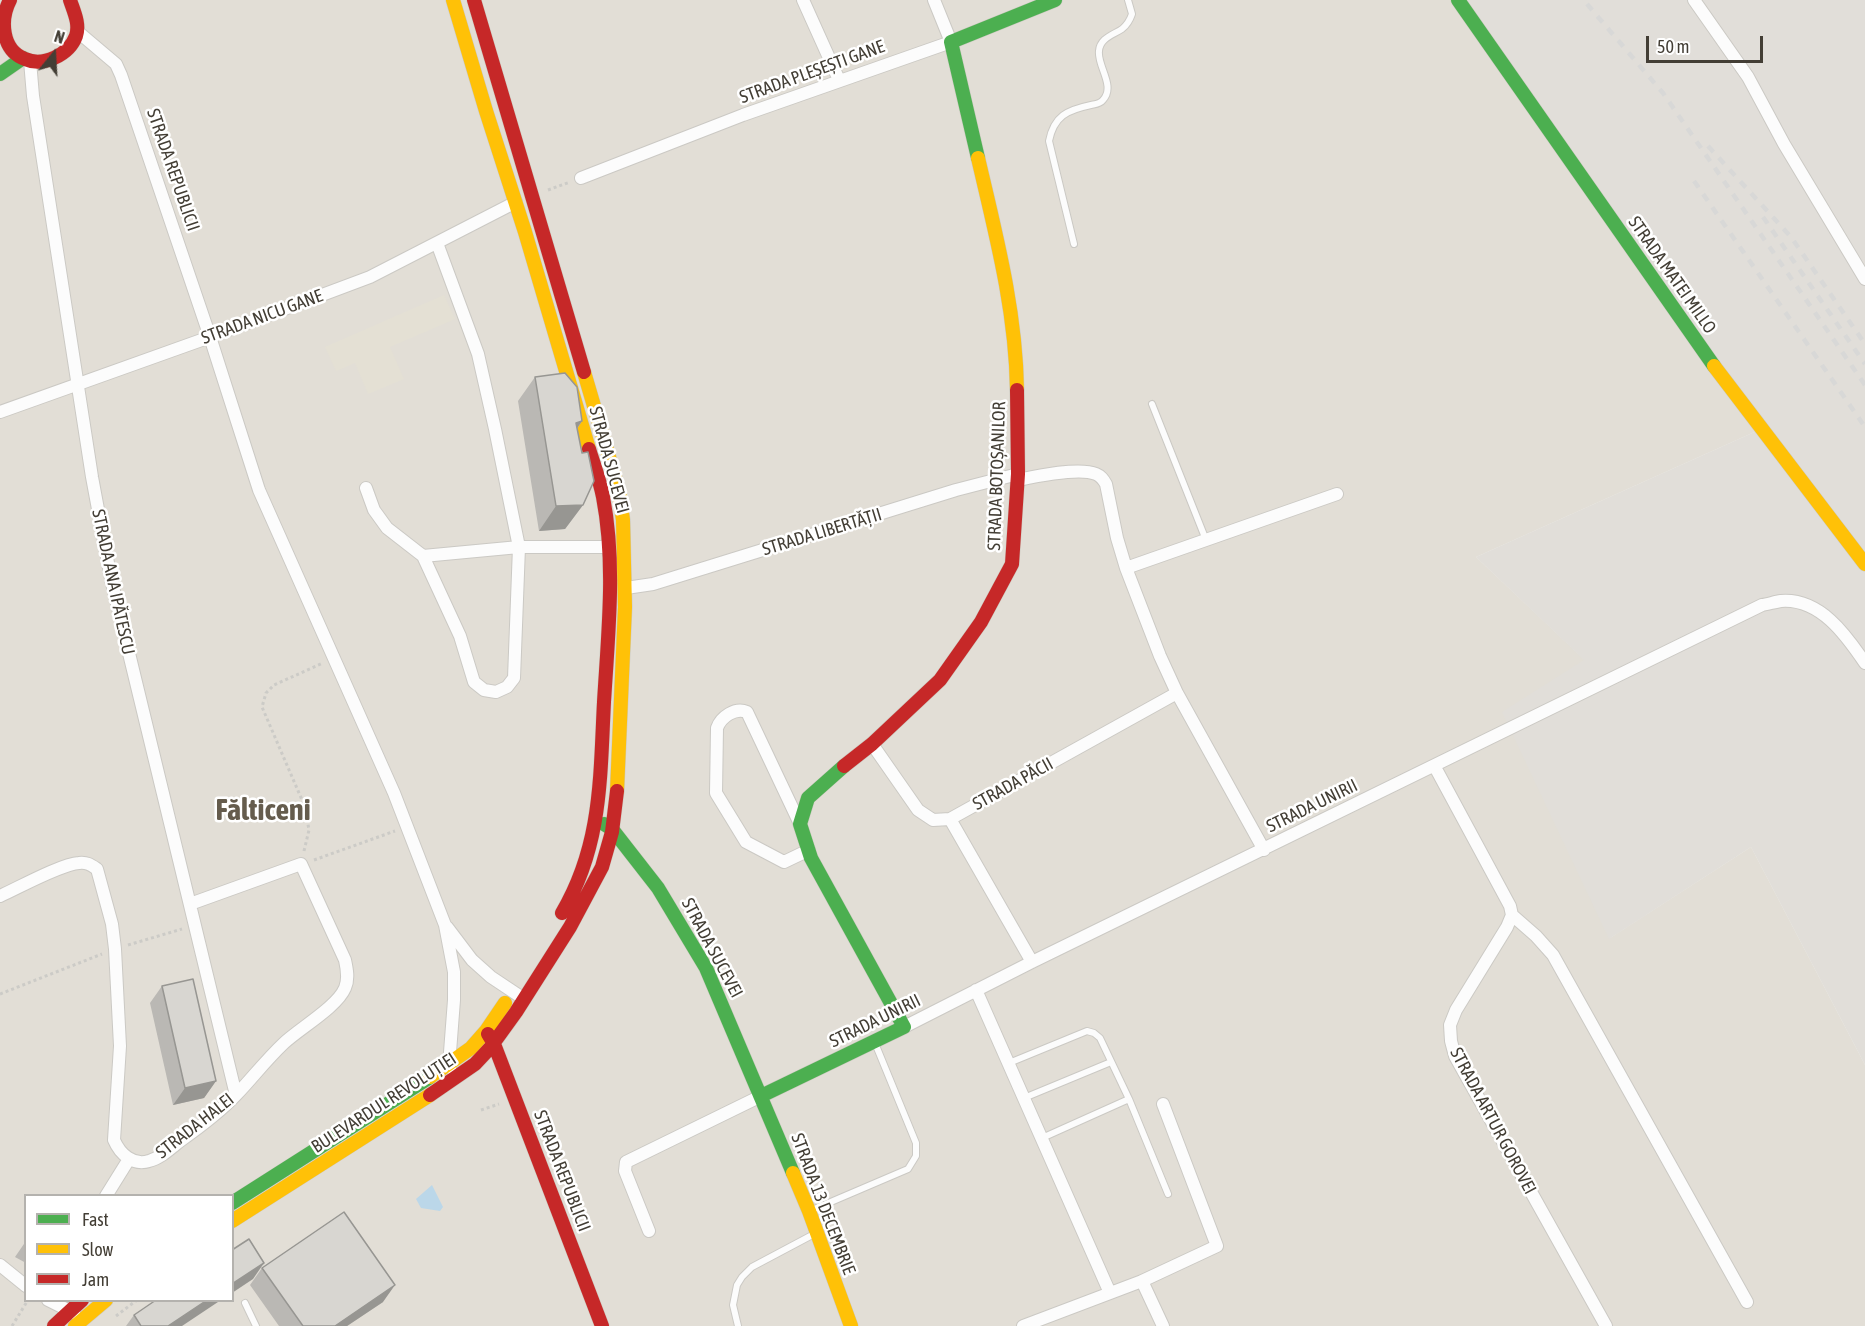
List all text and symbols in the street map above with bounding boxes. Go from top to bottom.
north arrow [24,24,84,84]
scale bar [1649,24,1766,62]
text: N [52,27,67,47]
street label: STRADA PLEȘEȘTI GANE [737,36,887,108]
text: 50 m [1657,36,1689,57]
street label: STRADA REPUBLICII [142,106,204,234]
street label: STRADA MATEI MILLO [1624,212,1720,338]
street label: STRADA NICU GANE [198,285,326,349]
street label: STRADA BOTOȘANILOR [984,401,1010,551]
street label: STRADA SUCEVEI [584,404,634,516]
street label: STRADA LIBERTĂȚII [760,504,884,560]
street label: STRADA ANA IPĂTESCU [87,507,139,657]
street label: STRADA PĂCII [969,753,1057,815]
street label: STRADA UNIRII [1263,775,1361,837]
district label: Fălticeni [215,793,311,829]
street label: STRADA SUCEVEI [677,895,747,1001]
street label: STRADA UNIRII [826,990,924,1052]
street label: STRADA ARTUR GOROVEI [1445,1044,1541,1198]
street label: BULEVARDUL REVOLUȚIEI [308,1048,460,1158]
street label: STRADA HALEI [152,1089,238,1163]
street label: STRADA REPUBLICII [529,1107,595,1235]
street label: STRADA 13 DECEMBRIE [786,1130,860,1278]
legend [24,1194,234,1302]
text: Fast [82,1209,109,1230]
text: Slow [82,1239,113,1260]
text: Jam [82,1269,109,1290]

